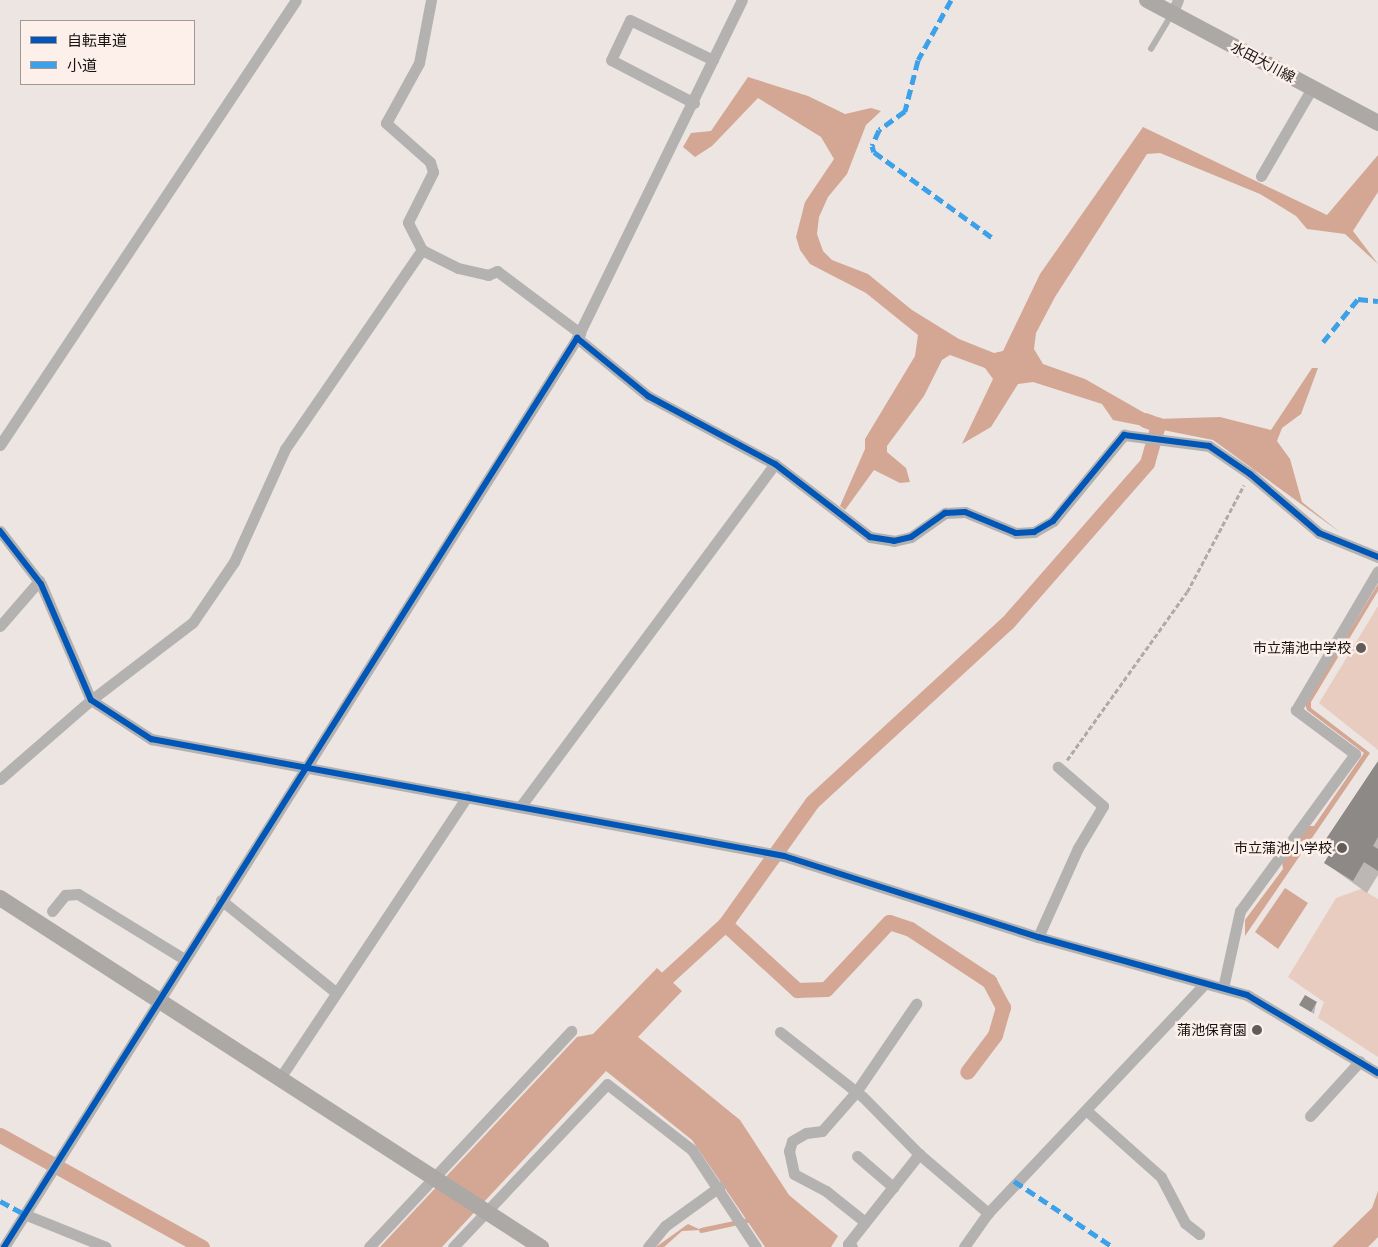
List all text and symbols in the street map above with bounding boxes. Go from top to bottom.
legend [20,20,195,85]
text: 自転車道 [67,32,127,50]
street label: 水田大川線 [1228,38,1298,86]
text: 小道 [67,57,97,75]
place label: 市立蒲池中学校 [1253,640,1351,656]
marker: 市立蒲池中学校 [1355,642,1367,654]
place label: 市立蒲池小学校 [1234,840,1332,856]
marker: 市立蒲池小学校 [1336,842,1348,854]
place label: 蒲池保育園 [1177,1022,1247,1038]
marker: 蒲池保育園 [1251,1024,1263,1036]

